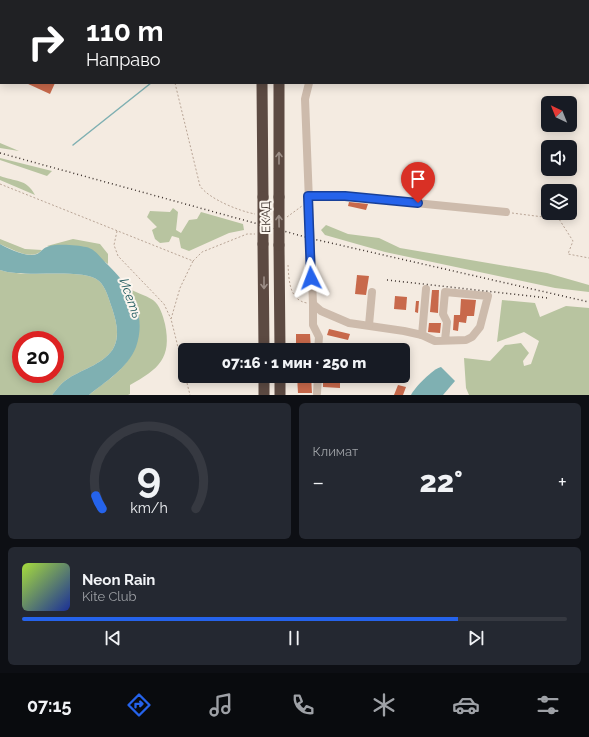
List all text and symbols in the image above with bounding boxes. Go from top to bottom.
text: 110 m [86,15,164,48]
icon: right [20,16,72,68]
text: Направо [86,49,160,70]
north arrow [541,96,577,132]
map controls [541,96,577,220]
button: sound [541,140,577,176]
one-way arrow [275,152,283,165]
pin [401,162,435,203]
icon: arrive [407,168,429,190]
button: layers [541,184,577,220]
street label: ЕКАД [259,201,273,233]
one-way arrow [275,215,283,228]
position arrow [290,257,332,299]
water label: Исеть [116,276,145,320]
one-way arrow [260,276,268,289]
speed limit sign: 20 [12,331,64,383]
text: 07:16 · 1 мин · 250 m [222,354,366,372]
text: Климат [313,444,358,459]
text: 9 [137,453,161,502]
text: 22° [419,464,463,499]
text: − [313,469,324,495]
text: + [558,469,567,495]
text: km/h [130,500,168,516]
text: Neon Rain [82,571,155,589]
text: Kite Club [82,589,137,604]
icon: previous [102,627,124,649]
icon: pause [283,627,305,649]
icon: next [465,627,487,649]
icon: directions [125,691,153,719]
icon: music [207,691,235,719]
icon: phone [289,691,317,719]
icon: climate [370,691,398,719]
icon: car [452,691,480,719]
icon: filters [534,691,562,719]
text: 07:15 [27,695,71,716]

